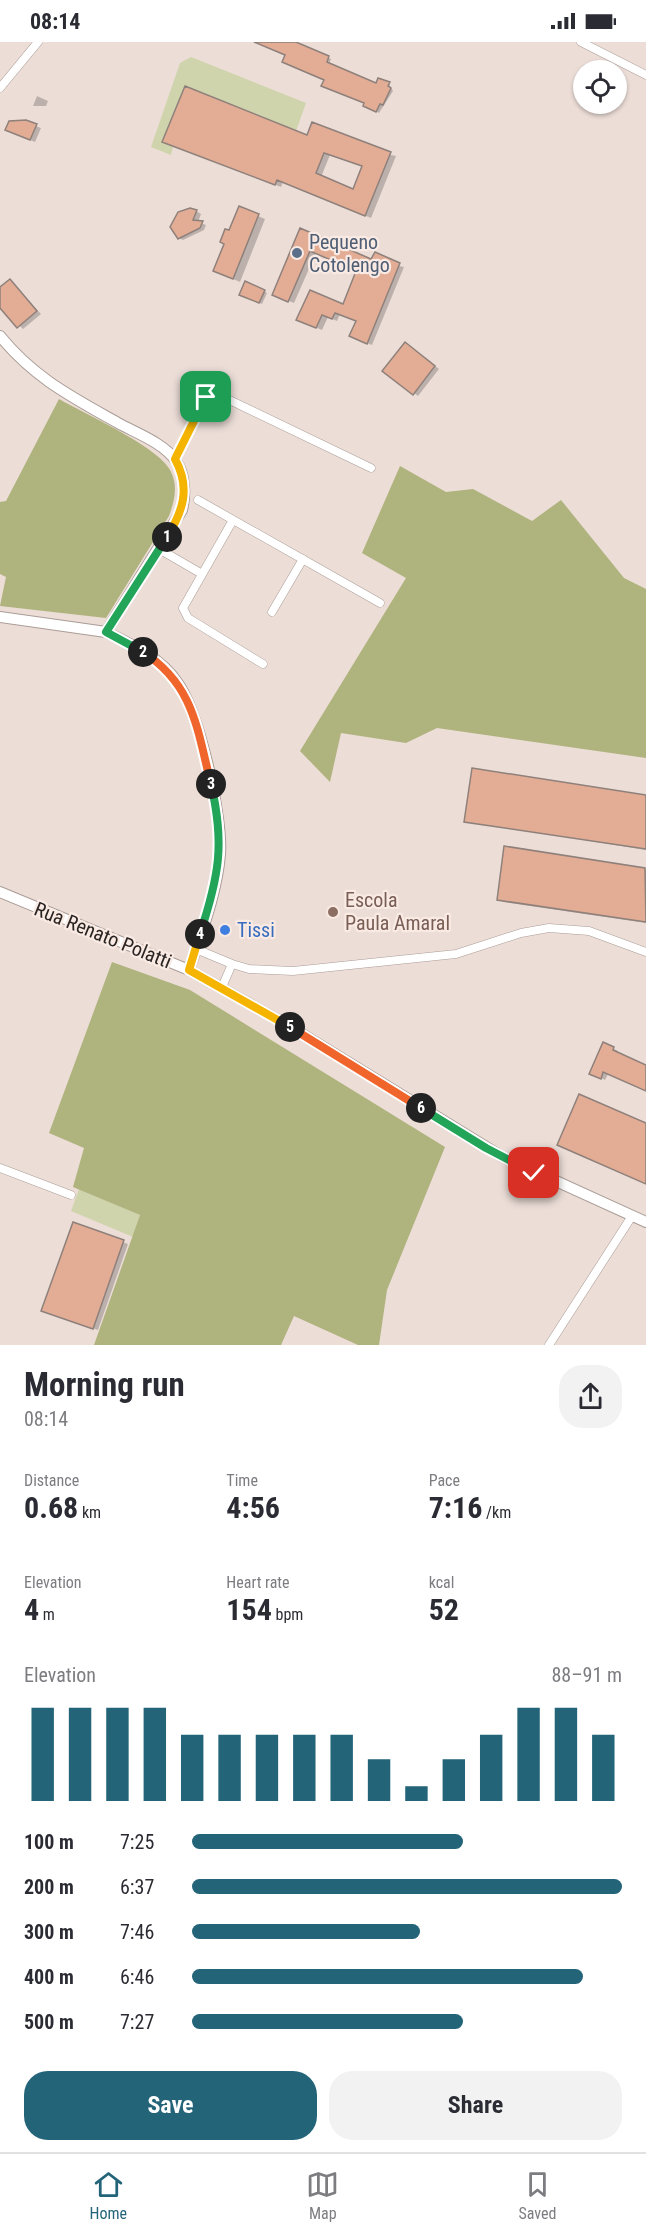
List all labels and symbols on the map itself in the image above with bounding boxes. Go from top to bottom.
place label: Pequeno Cotolengo [309,230,390,277]
marker: Pequeno Cotolengo [290,246,304,260]
pin [180,371,231,422]
pin: 1 [152,522,182,552]
pin: 2 [128,637,158,667]
pin: 3 [196,769,226,799]
place label: Escola Paula Amaral [345,888,450,935]
street label: Rua Renato Polatti [31,897,175,973]
marker: Escola Paula Amaral [326,905,340,919]
place label: Tissi [237,918,275,942]
pin: 4 [185,919,215,949]
marker: Tissi [218,923,232,937]
pin: 5 [275,1012,305,1042]
pin: 6 [406,1093,436,1123]
pin [508,1147,559,1198]

